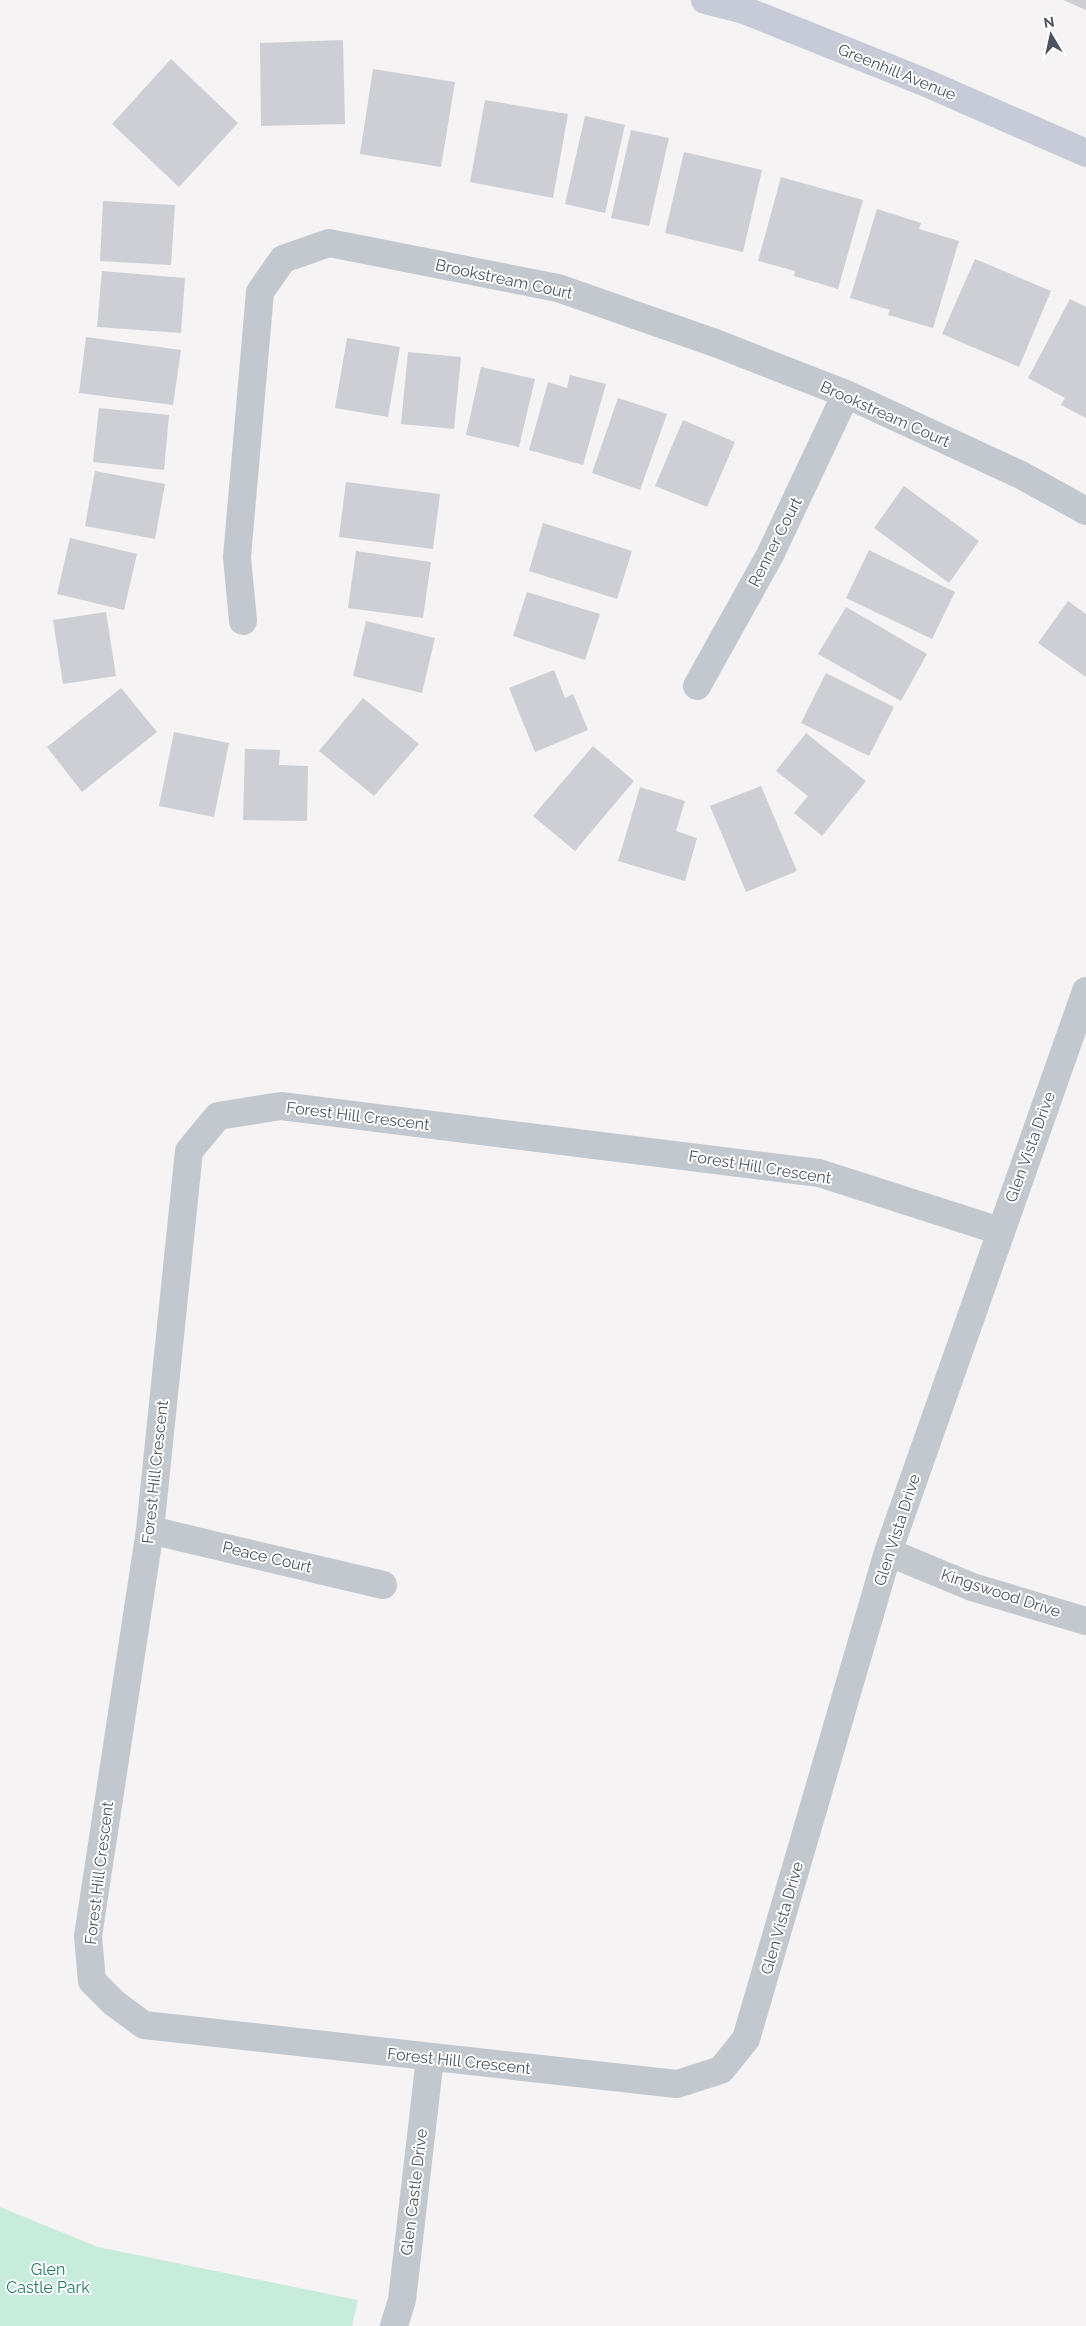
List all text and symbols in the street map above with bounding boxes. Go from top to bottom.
north arrow [1026,10,1076,60]
text: N [1042,13,1055,31]
street label: Greenhill Avenue [835,40,959,104]
street label: Brookstream Court [434,255,575,303]
street label: Brookstream Court [817,377,953,451]
street label: Renner Court [744,493,806,590]
street label: Glen Vista Drive [1001,1089,1059,1205]
street label: Forest Hill Crescent [285,1098,431,1134]
street label: Forest Hill Crescent [687,1146,833,1188]
street label: Forest Hill Crescent [138,1399,172,1545]
street label: Glen Vista Drive [870,1472,924,1588]
street label: Peace Court [220,1538,314,1577]
street label: Kingswood Drive [939,1565,1063,1621]
street label: Forest Hill Crescent [81,1800,117,1946]
street label: Glen Vista Drive [757,1859,807,1977]
street label: Forest Hill Crescent [386,2044,532,2078]
street label: Glen Castle Drive [397,2128,431,2256]
park label: Glen Castle Park [6,2260,90,2297]

